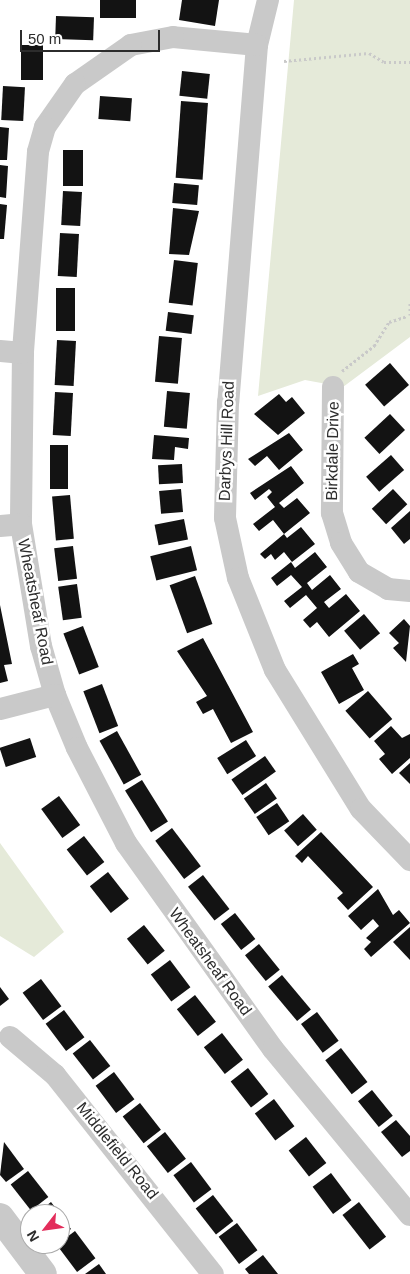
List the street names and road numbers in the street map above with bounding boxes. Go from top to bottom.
street label: Darbys Hill Road [215,381,239,501]
street label: Birkdale Drive [323,401,343,501]
street label: Wheatsheaf Road [13,537,57,667]
street label: Wheatsheaf Road [165,905,255,1019]
street label: Middlefield Road [72,1099,162,1203]

